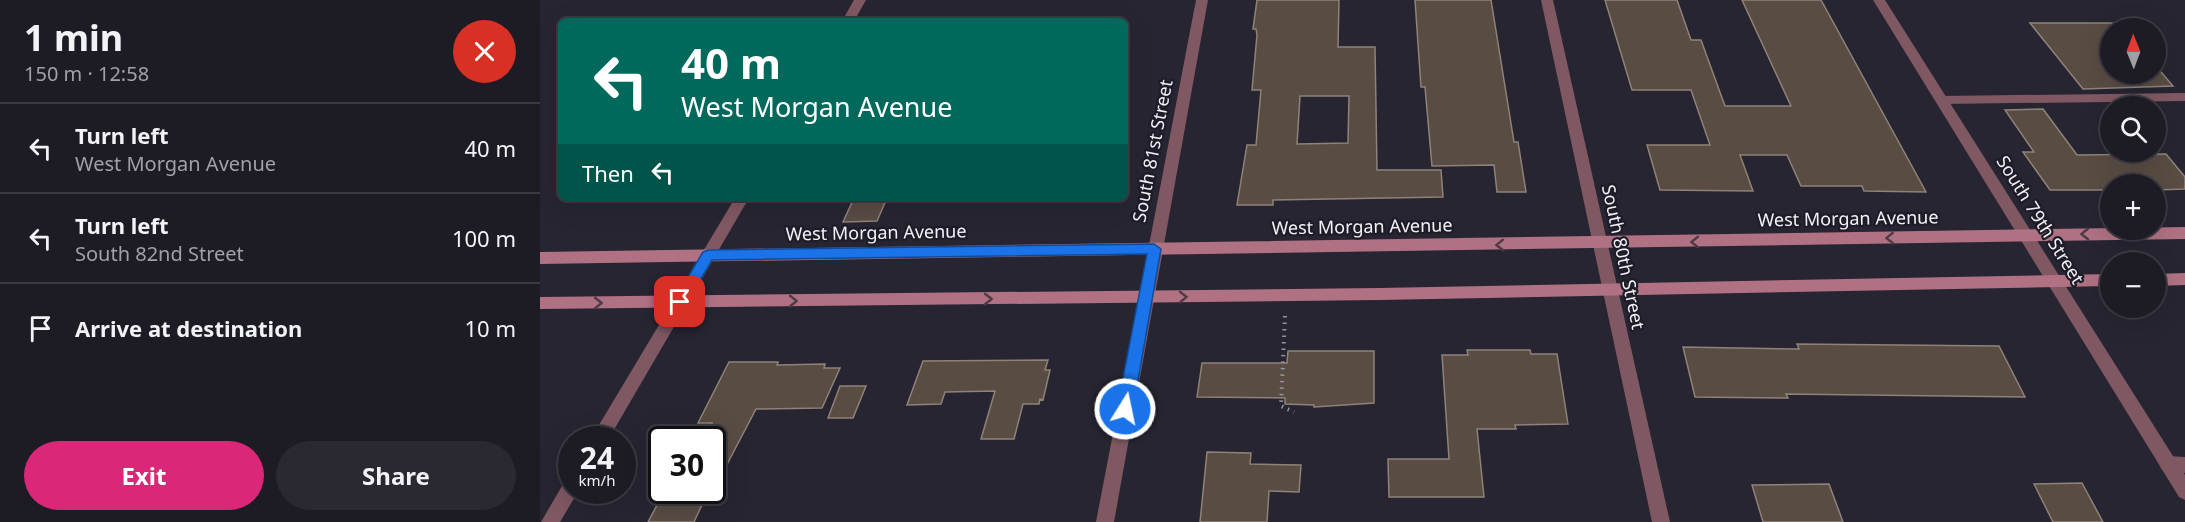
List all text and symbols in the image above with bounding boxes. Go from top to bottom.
text: 1 min [24,13,123,62]
north arrow [2100,18,2166,84]
map controls [2100,18,2166,318]
button: close [453,20,516,83]
text: 40 m [681,34,781,91]
icon: left [582,42,660,120]
text: 150 m · 12:58 [24,60,149,87]
street label: South 81st Street [1126,77,1178,224]
text: West Morgan Avenue [681,88,952,125]
button: search [2100,96,2166,162]
text: Turn left [75,120,169,150]
icon: left [24,132,57,165]
text: 40 m [465,133,516,163]
text: West Morgan Avenue [75,150,276,177]
street label: South 79th Street [1992,151,2090,289]
icon: left [646,156,679,189]
text: Then [582,158,634,188]
button: + [2100,174,2166,240]
street label: South 80th Street [1597,182,1651,332]
street label: West Morgan Avenue [1757,204,1939,232]
text: Turn left [75,210,169,240]
street label: West Morgan Avenue [1271,212,1453,240]
street label: West Morgan Avenue [785,218,967,246]
icon: left [24,222,57,255]
text: 100 m [452,223,516,253]
one-way arrow [2080,228,2089,240]
one-way arrow [1885,232,1894,244]
one-way arrow [1690,236,1699,248]
one-way arrow [1495,239,1504,251]
text: South 82nd Street [75,240,244,267]
button: − [2100,252,2166,318]
pin [654,276,705,327]
icon: arrive [663,285,696,318]
one-way arrow [1179,291,1188,303]
one-way arrow [984,293,993,305]
one-way arrow [789,295,798,307]
one-way arrow [594,296,603,309]
icon: arrive [24,312,57,345]
text: Arrive at destination [75,313,302,343]
text: 10 m [465,313,516,343]
position arrow [1093,377,1157,441]
speed limit sign: 30 [648,426,726,504]
text: 24 [580,437,614,478]
button: Exit [24,441,264,510]
button: Share [276,441,516,510]
text: km/h [579,470,615,490]

